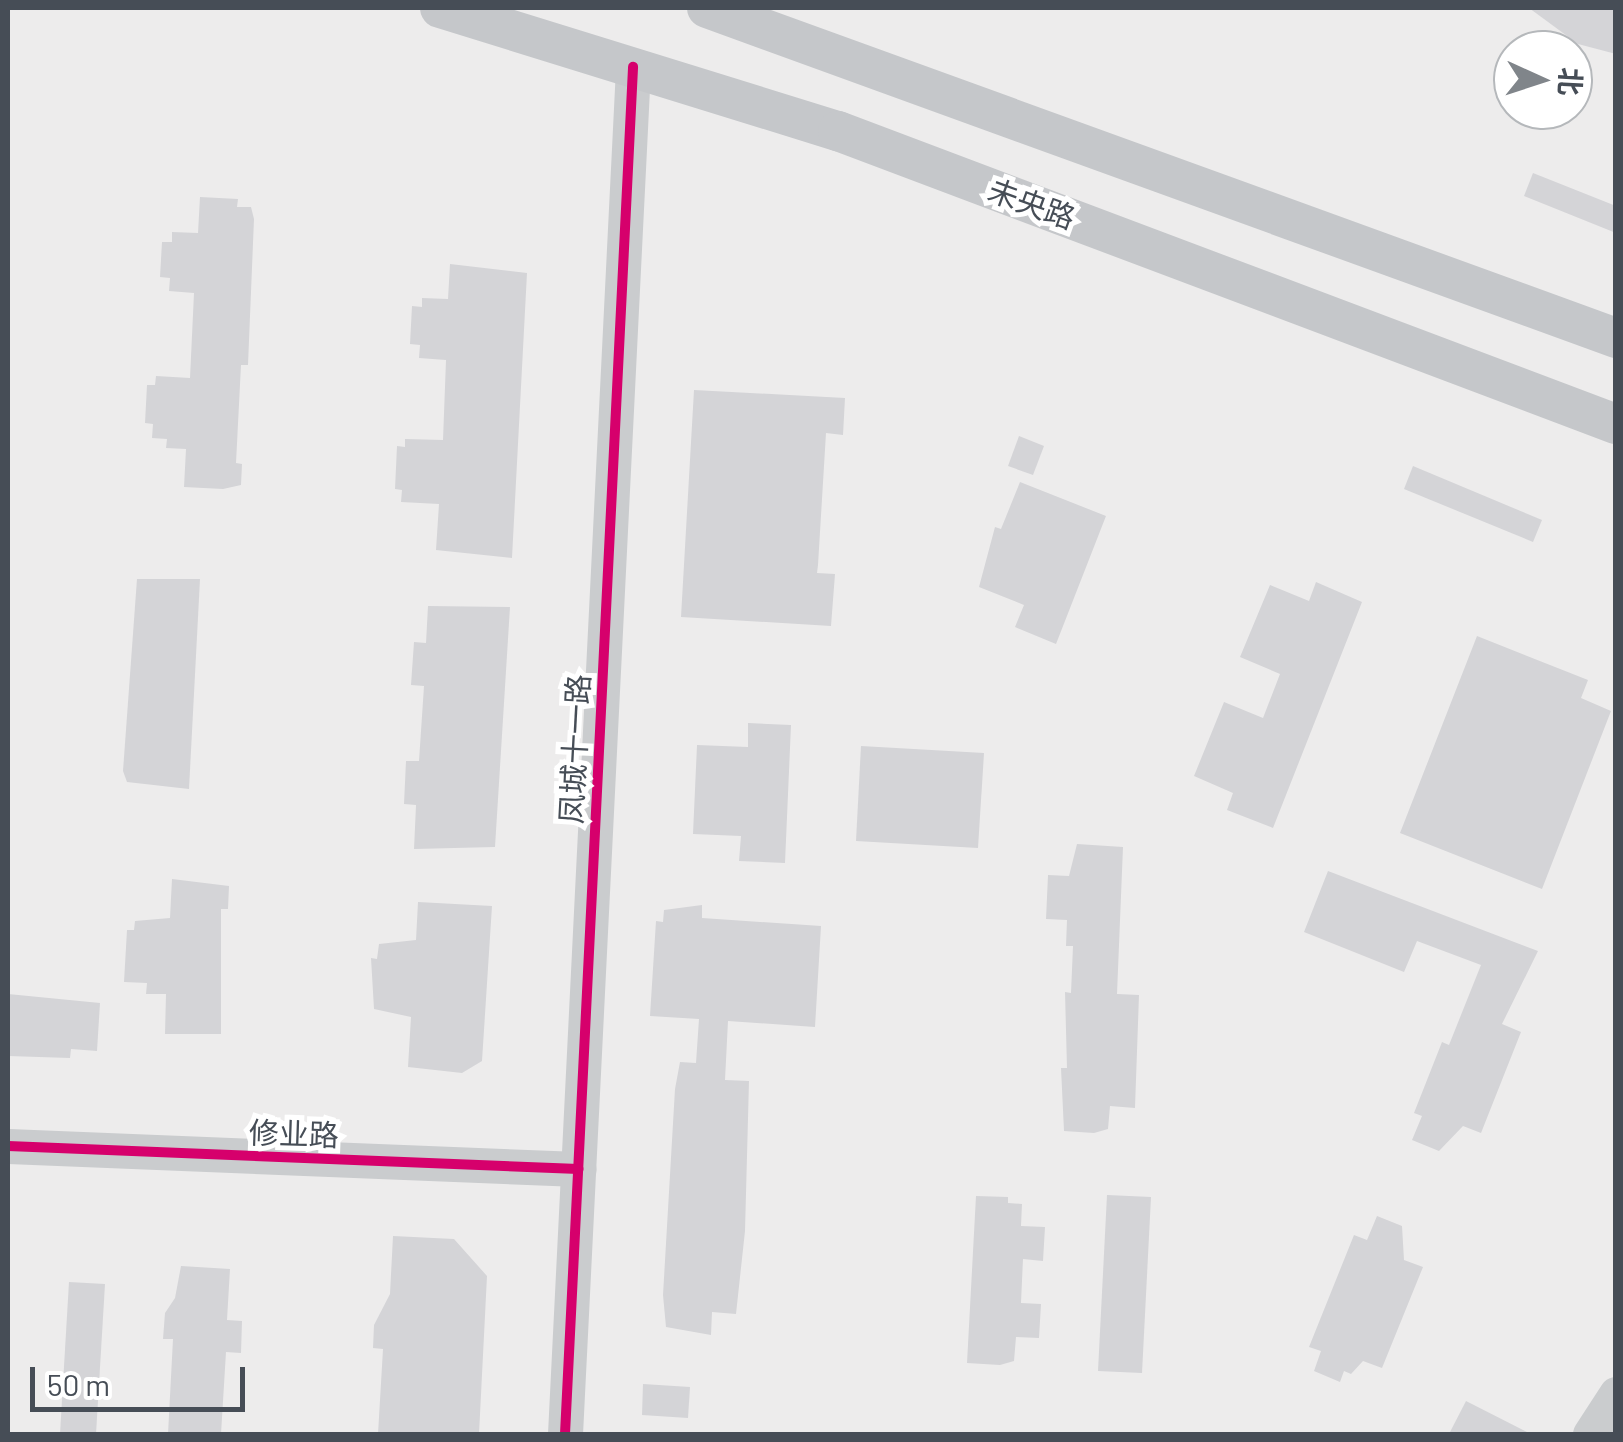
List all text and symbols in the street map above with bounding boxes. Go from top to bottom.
north arrow [1493,30,1593,130]
text: 北 [1553,67,1589,96]
street label: 未央路 [984,171,1080,235]
street label: 凤城十一路 [552,673,596,825]
street label: 修业路 [248,1113,340,1153]
scale bar [35,1347,250,1409]
text: 50 m [47,1366,110,1402]

